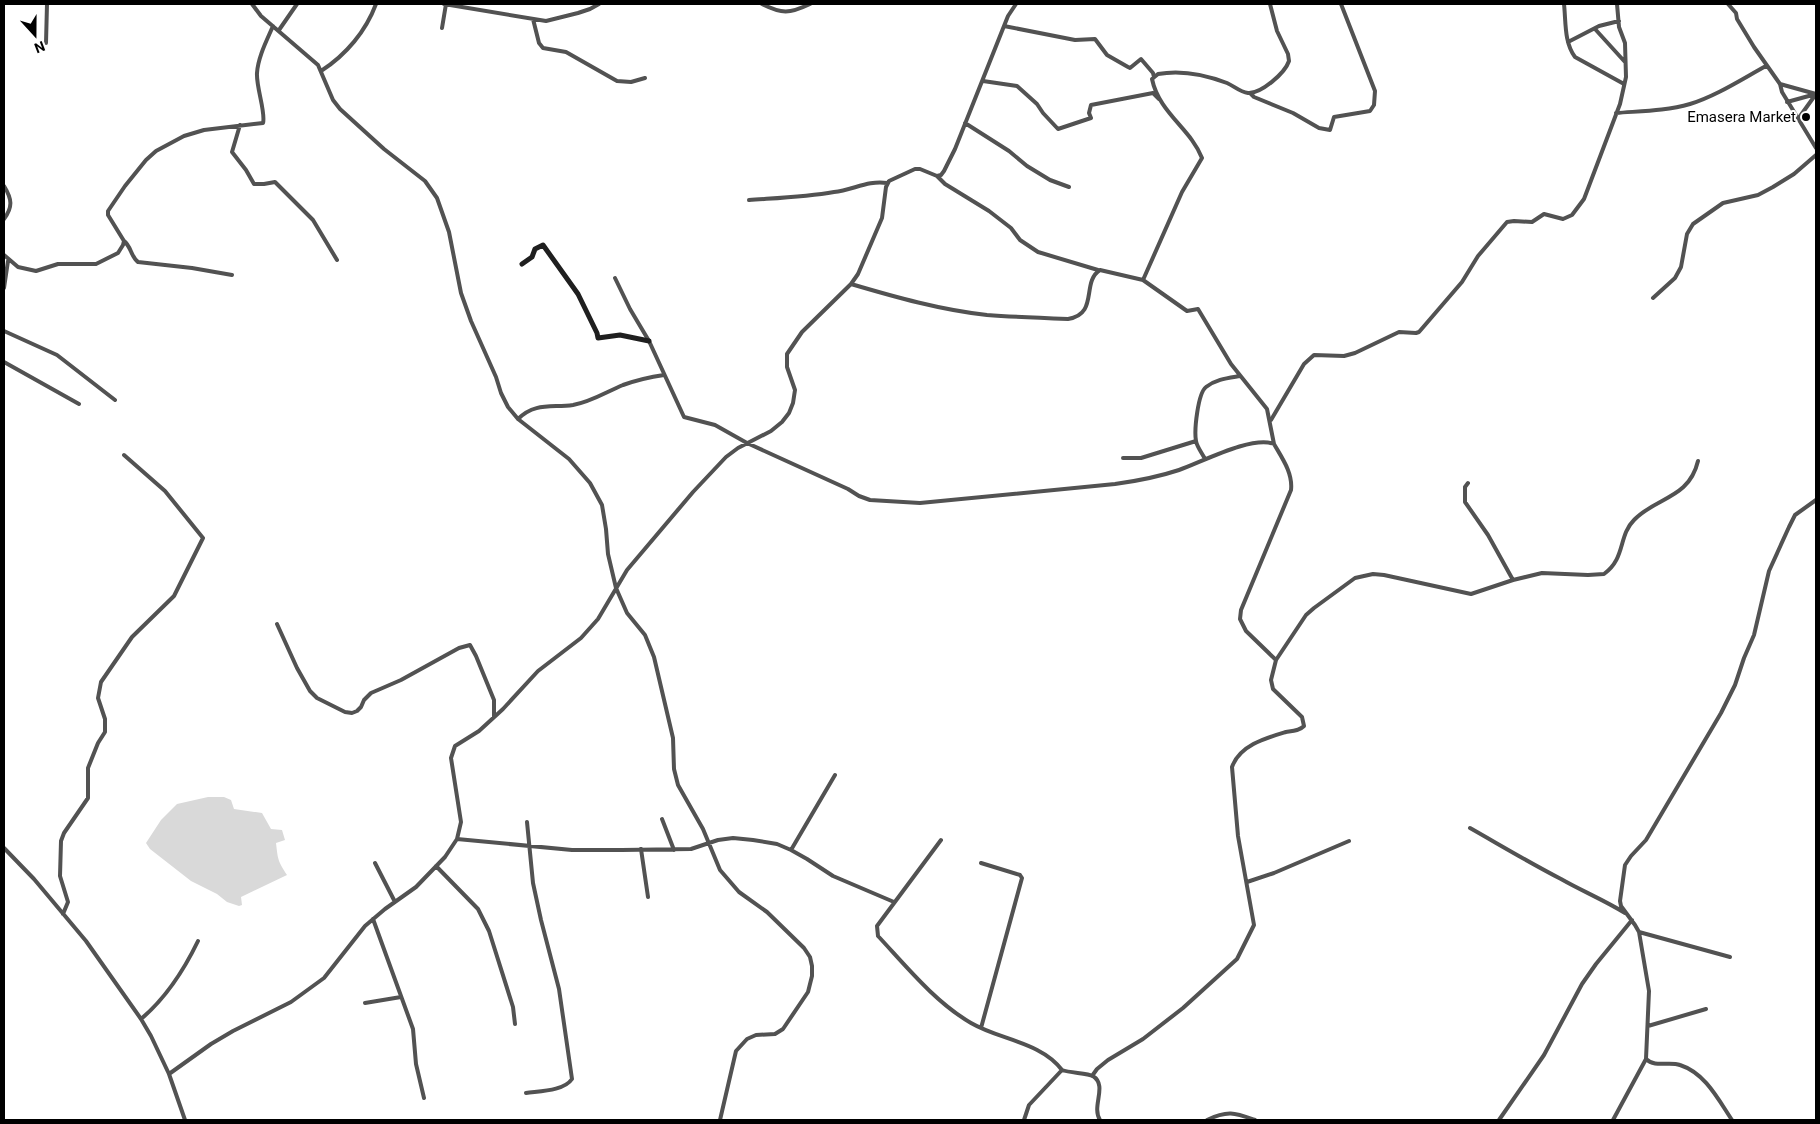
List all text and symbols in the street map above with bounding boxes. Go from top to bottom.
north arrow [10,10,60,60]
text: N [32,38,47,56]
place label: Emasera Market [1687,108,1796,126]
marker: Emasera Market [1800,111,1812,123]

